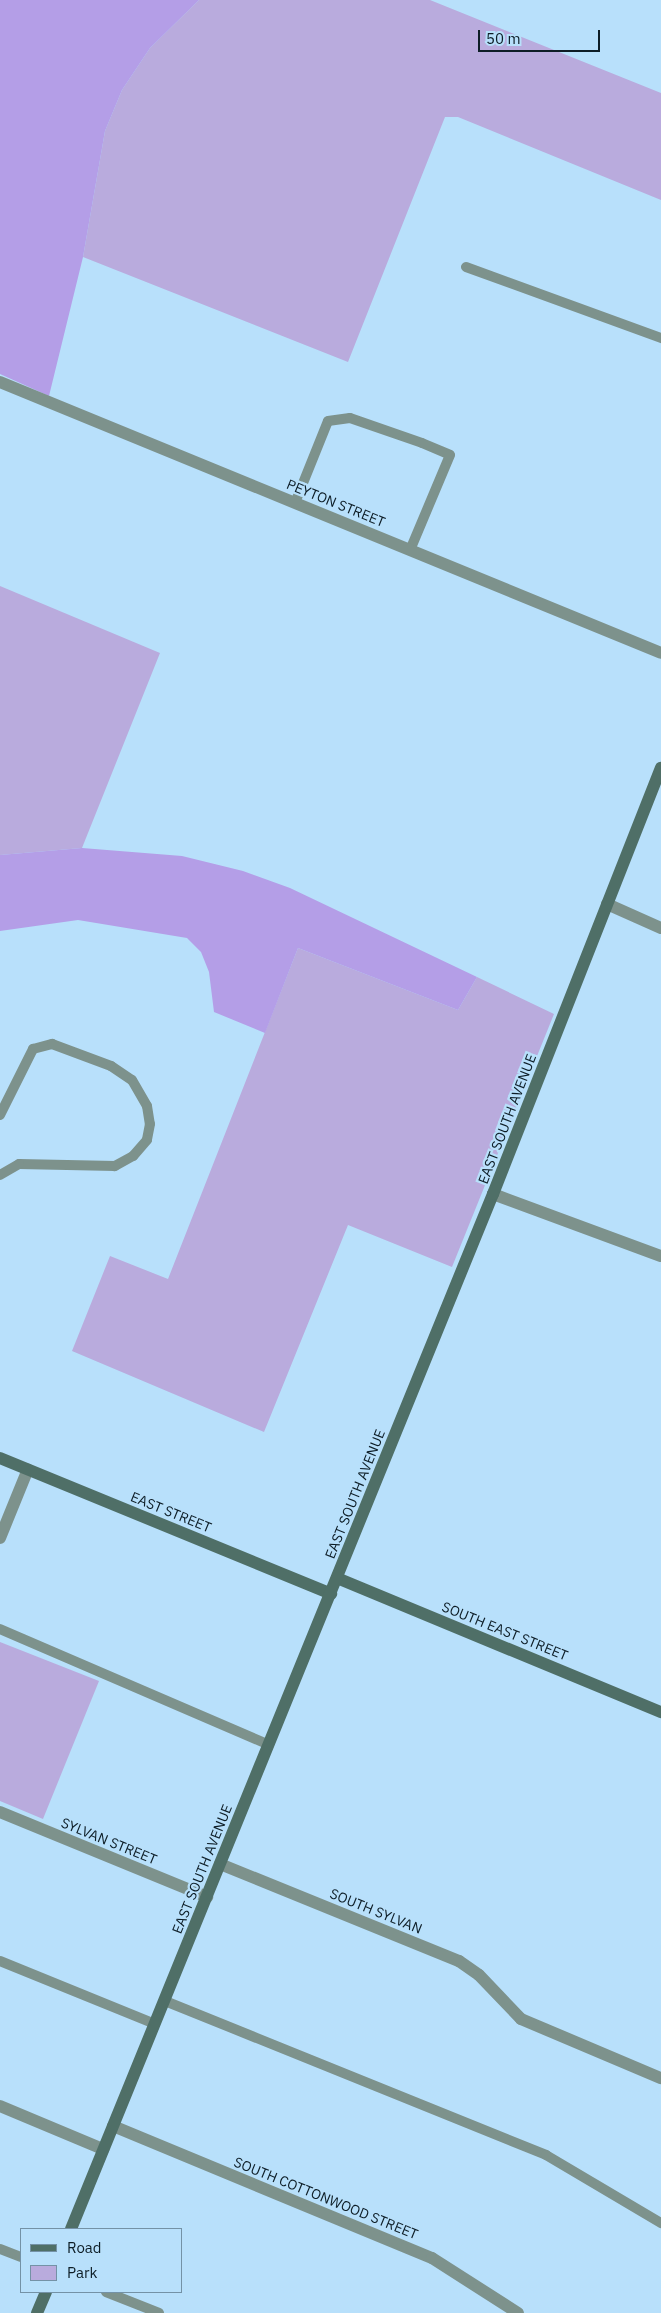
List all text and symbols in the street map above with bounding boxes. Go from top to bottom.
scale bar [481,20,604,52]
text: 50 m [486,29,521,48]
street label: PEYTON STREET [284,476,388,530]
street label: EAST SOUTH AVENUE [474,1052,540,1186]
street label: EAST SOUTH AVENUE [321,1427,389,1561]
street label: EAST STREET [128,1488,214,1536]
street label: SOUTH EAST STREET [440,1598,570,1664]
street label: EAST SOUTH AVENUE [168,1802,236,1936]
street label: SYLVAN STREET [59,1814,159,1868]
street label: SOUTH SYLVAN [327,1885,425,1937]
street label: SOUTH COTTONWOOD STREET [232,2153,420,2243]
legend [20,2228,182,2293]
text: Road [67,2238,102,2257]
text: Park [67,2263,97,2282]

